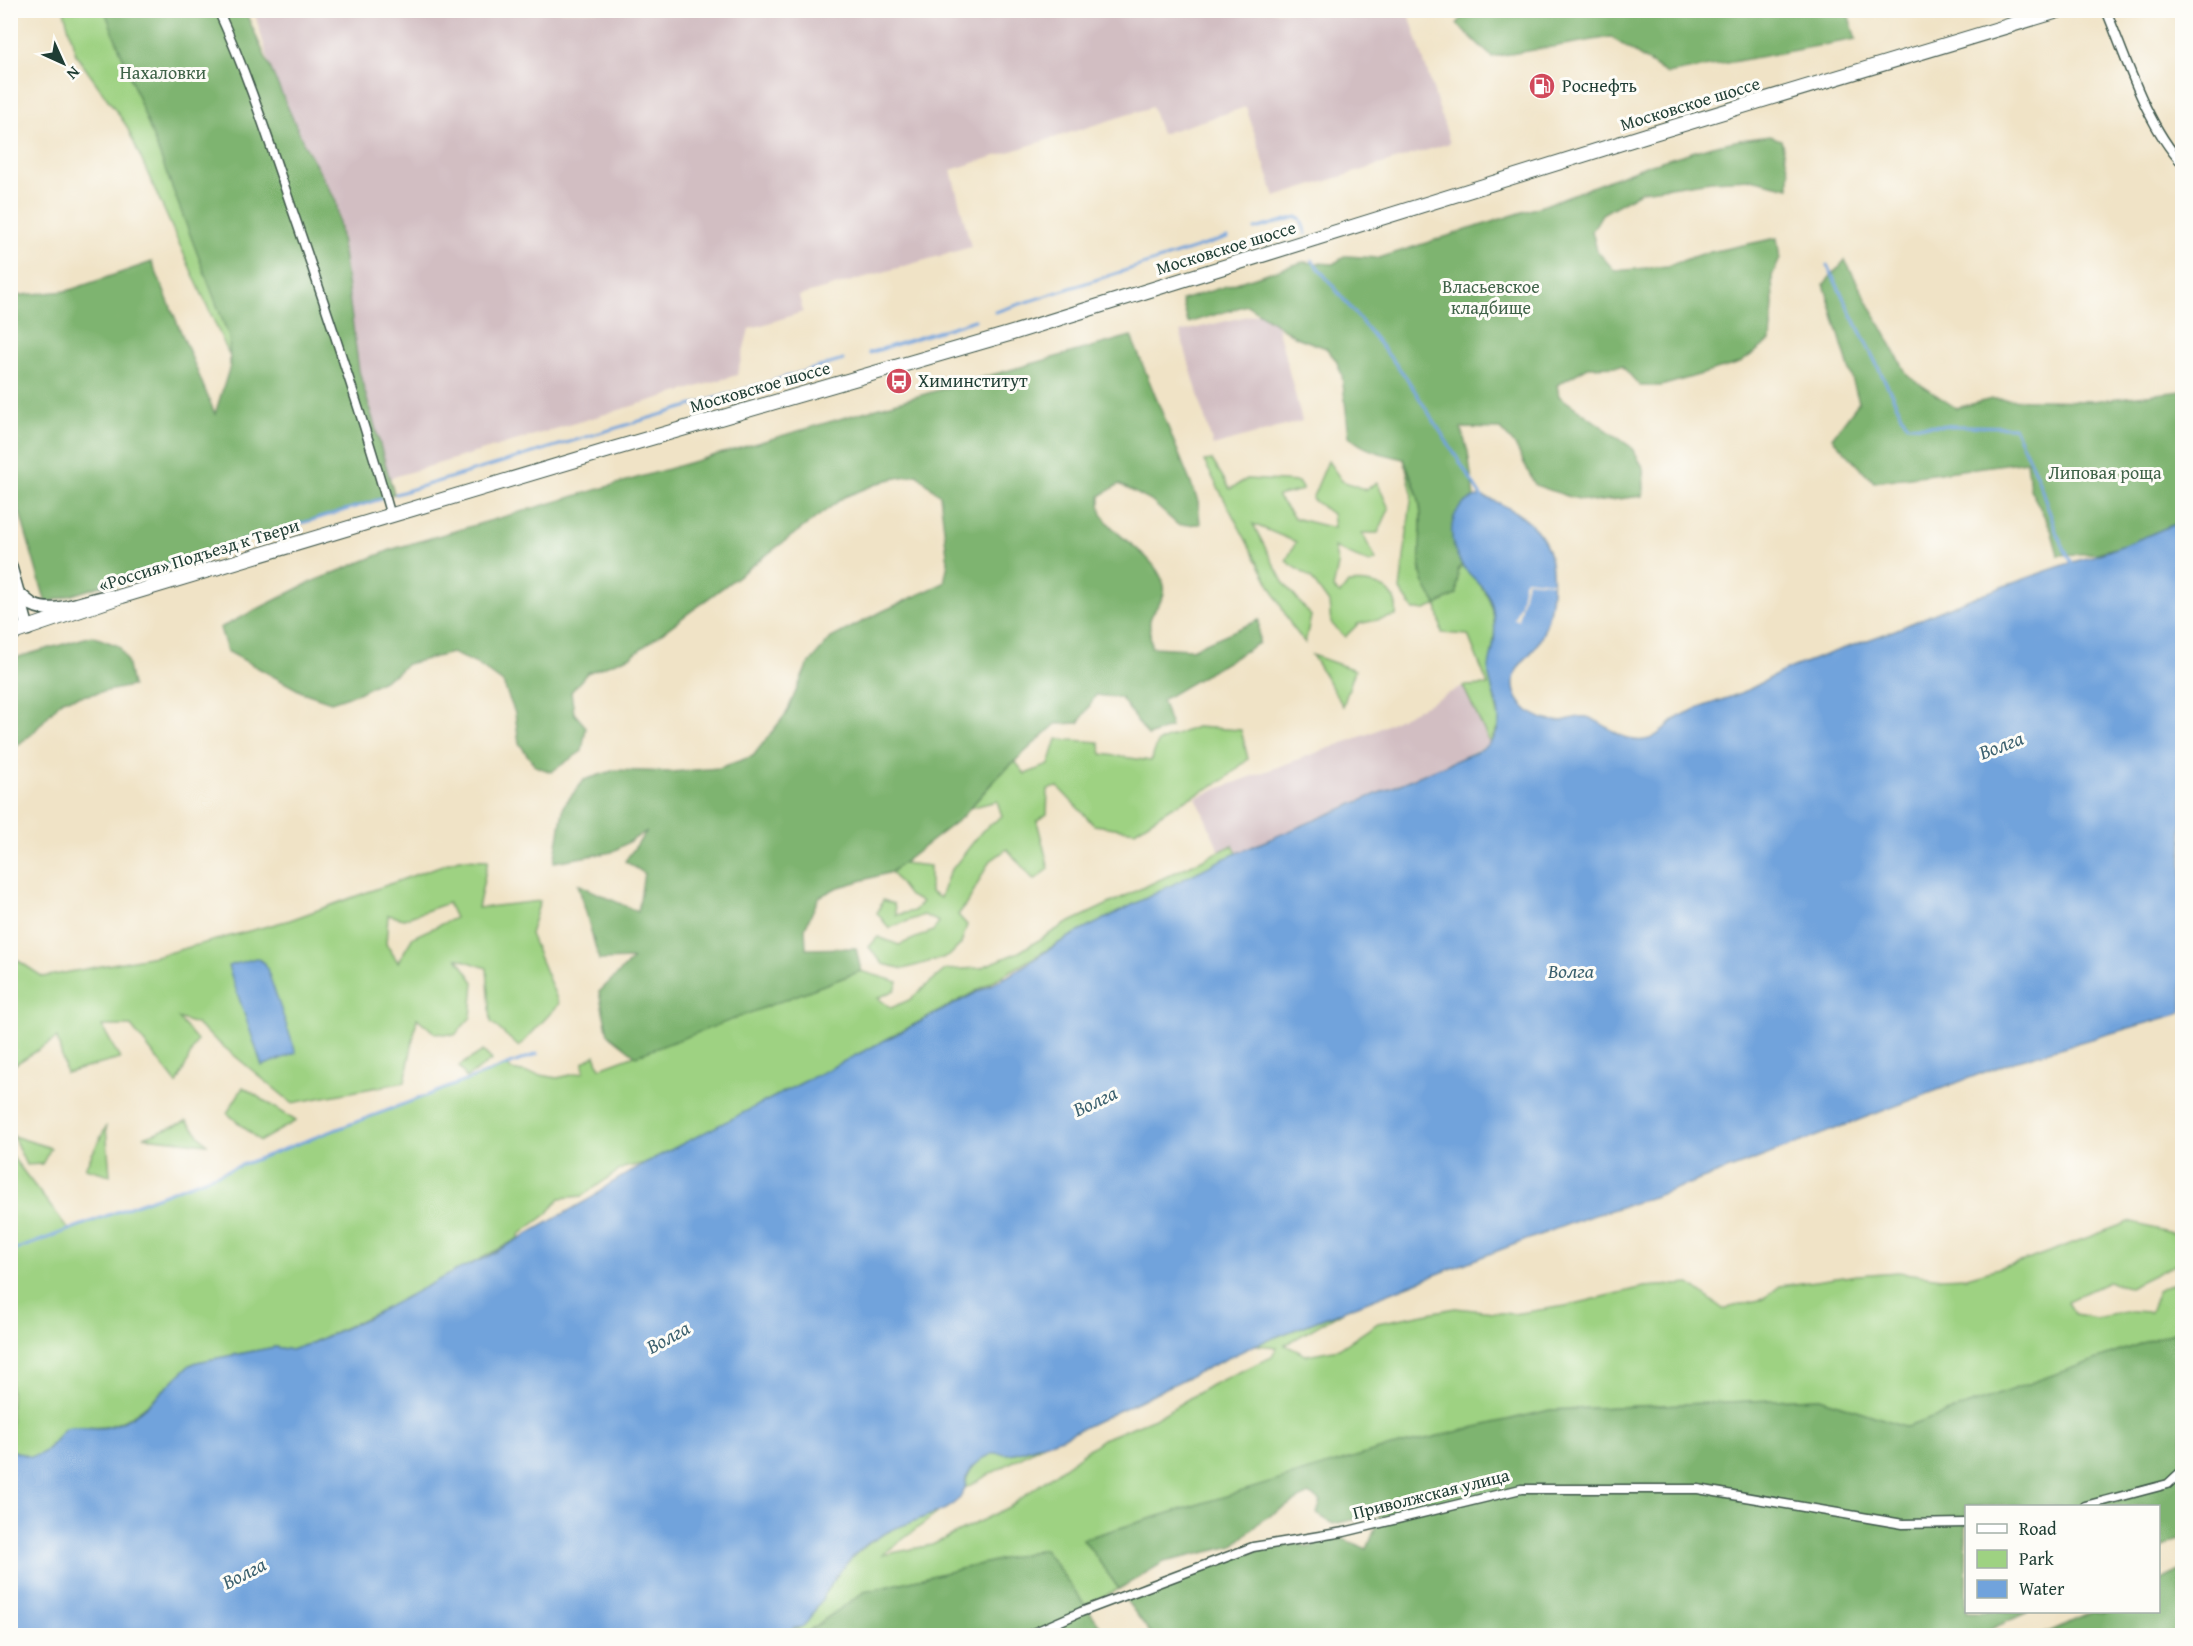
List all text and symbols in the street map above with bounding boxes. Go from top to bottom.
north arrow [33,33,93,93]
park label: Нахаловки [120,59,206,86]
text: N [61,61,86,86]
street label: Московское шоссе [1617,69,1763,138]
fuel station icon: Роснефть [1527,71,1557,101]
place label: Роснефть [1562,72,1637,99]
street label: Московское шоссе [1153,213,1299,282]
park label: Власьевское кладбище [1442,273,1540,321]
street label: Московское шоссе [686,354,833,419]
bus stop icon: Химинститут [884,366,914,396]
place label: Химинститут [918,367,1028,394]
park label: Липовая роща [2048,459,2162,486]
street label: «Россия» Подъезд к Твери [95,511,303,598]
water label: Волга [1973,723,2028,767]
water label: Волга [1547,956,1595,985]
water label: Волга [1067,1077,1122,1124]
water label: Волга [640,1312,695,1361]
street label: Приволжская улица [1350,1461,1513,1526]
legend [1965,1505,2160,1613]
text: Road [2019,1515,2057,1542]
text: Park [2019,1545,2055,1572]
water label: Волга [216,1549,271,1596]
text: Water [2019,1575,2065,1602]

